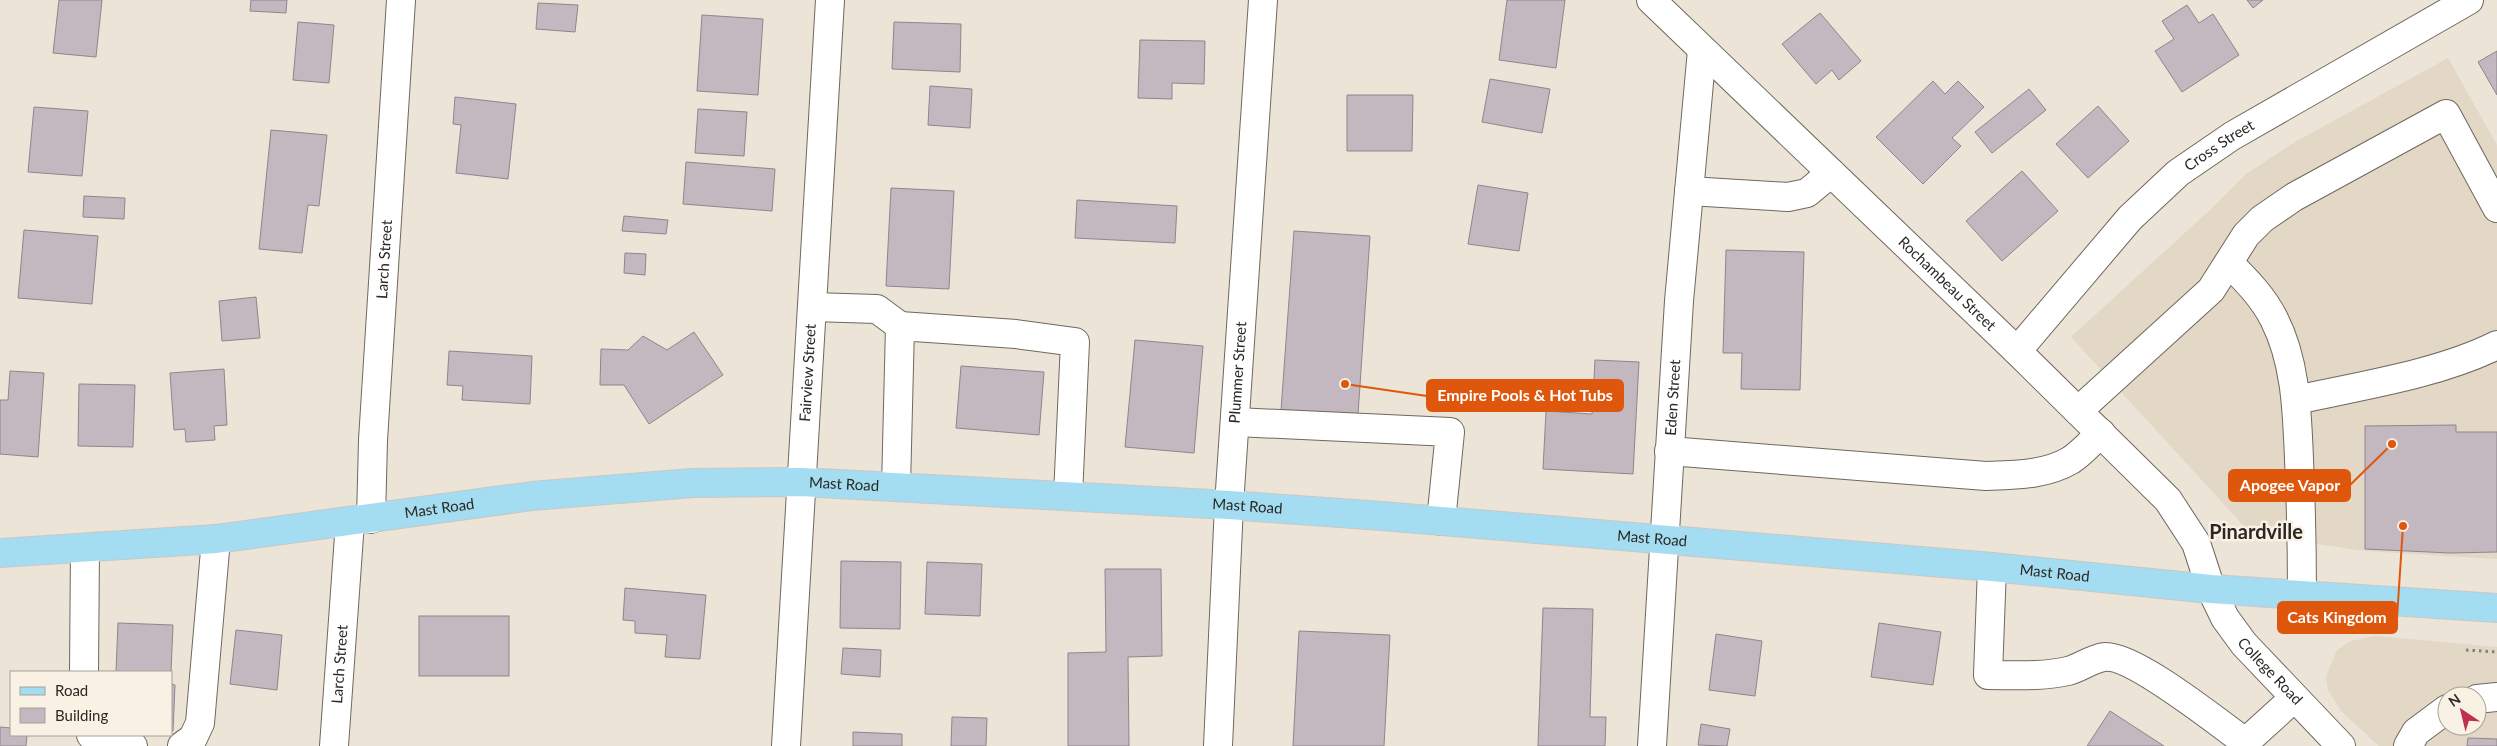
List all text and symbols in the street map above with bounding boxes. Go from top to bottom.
street label: Cross Street [2180,115,2258,174]
street label: Larch Street [372,219,395,299]
street label: Rochambeau Street [1895,232,2001,334]
street label: Plummer Street [1225,320,1249,424]
street label: Fairview Street [795,323,819,422]
street label: Eden Street [1661,358,1683,436]
callout: Empire Pools & Hot Tubs [1427,380,1623,411]
text: Empire Pools & Hot Tubs [1437,385,1613,404]
callout: Apogee Vapor [2229,470,2350,501]
street label: Mast Road [809,472,880,494]
text: Apogee Vapor [2239,475,2340,494]
street label: Mast Road [403,494,475,521]
street label: Mast Road [1212,494,1283,517]
district label: Pinardville [2209,519,2303,543]
street label: Mast Road [1616,526,1688,549]
street label: Mast Road [2019,560,2091,585]
callout: Cats Kingdom [2278,602,2397,633]
text: Cats Kingdom [2287,607,2387,626]
street label: Larch Street [327,623,351,704]
street label: College Road [2234,634,2307,708]
legend [10,671,172,736]
text: Road [55,681,88,699]
north arrow [2437,686,2487,736]
text: N [2445,690,2464,710]
text: Building [55,706,108,724]

